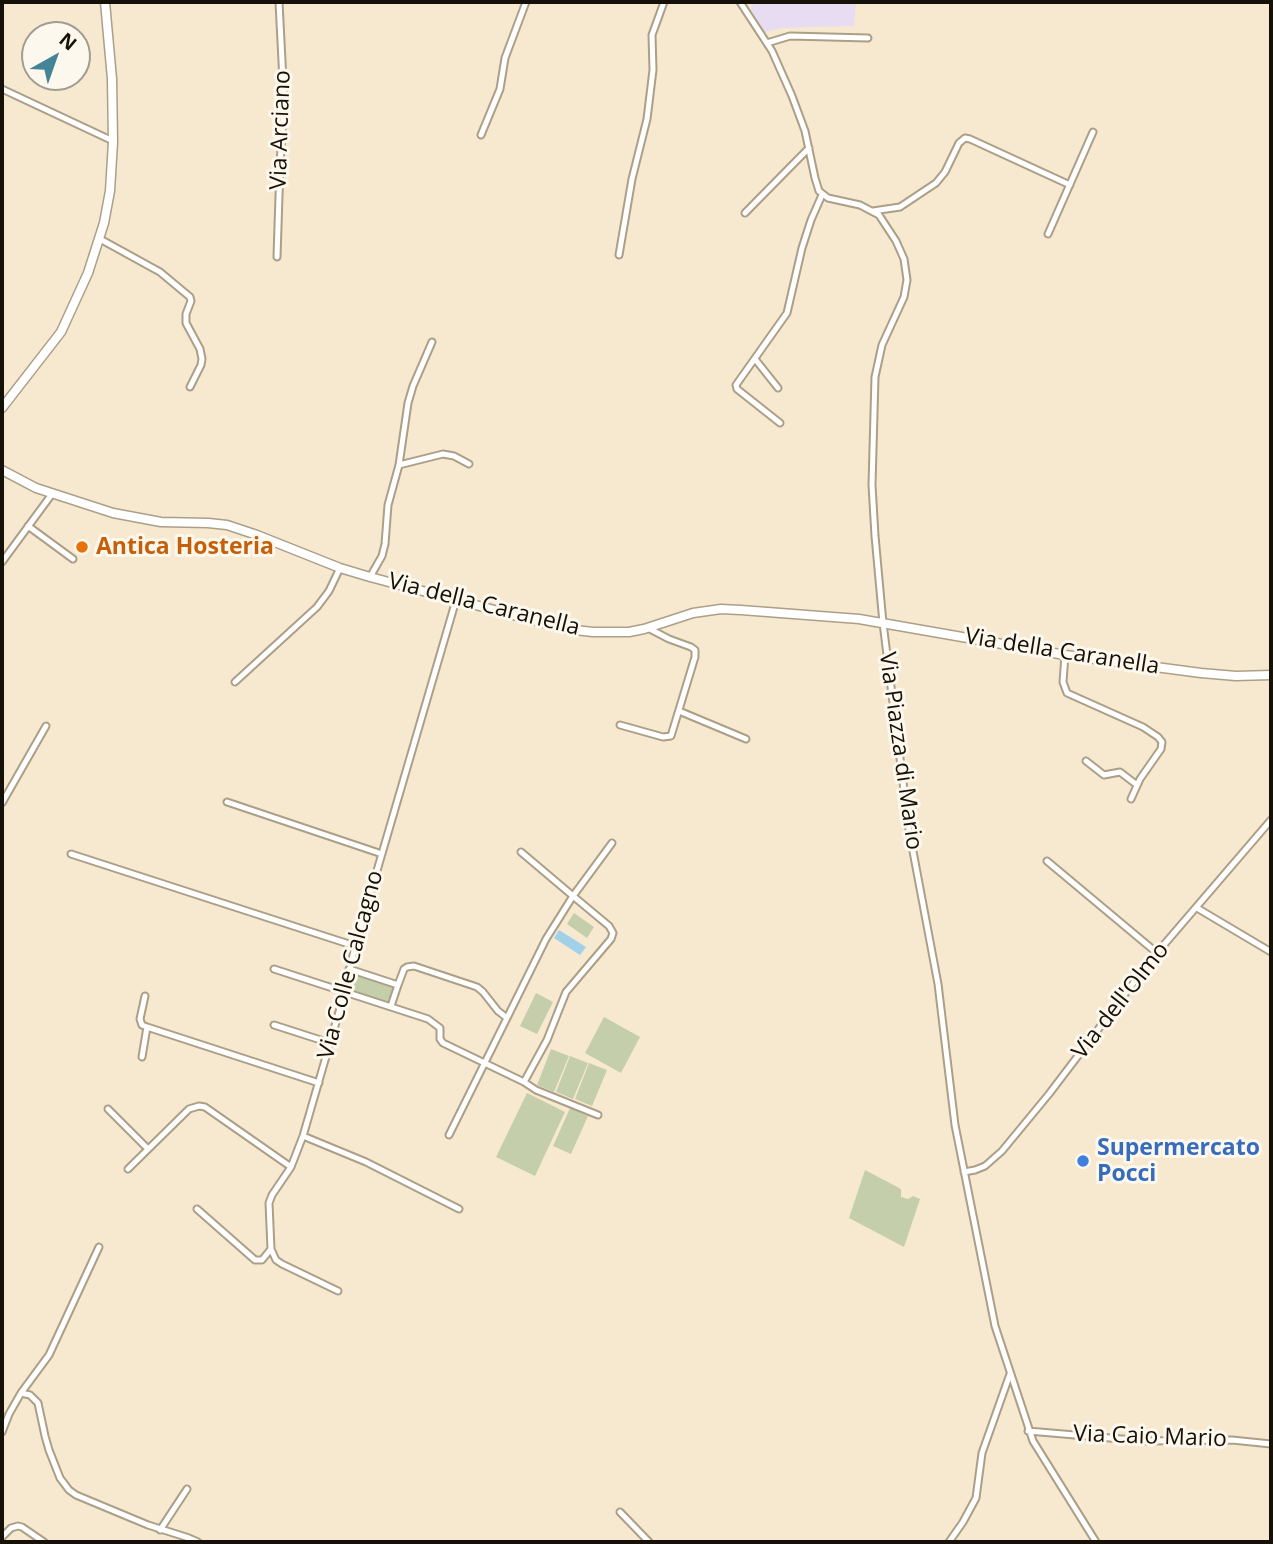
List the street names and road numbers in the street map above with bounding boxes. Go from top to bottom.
street label: Via Arciano [265,70,297,190]
street label: Via della Caranella [385,568,583,642]
street label: Via della Caranella [963,623,1161,681]
street label: Via Piazza di Mario [872,650,928,852]
street label: Via Colle Calcagno [313,868,389,1062]
street label: Via dell'Olmo [1067,937,1175,1065]
street label: Via Caio Mario [1073,1421,1227,1453]

